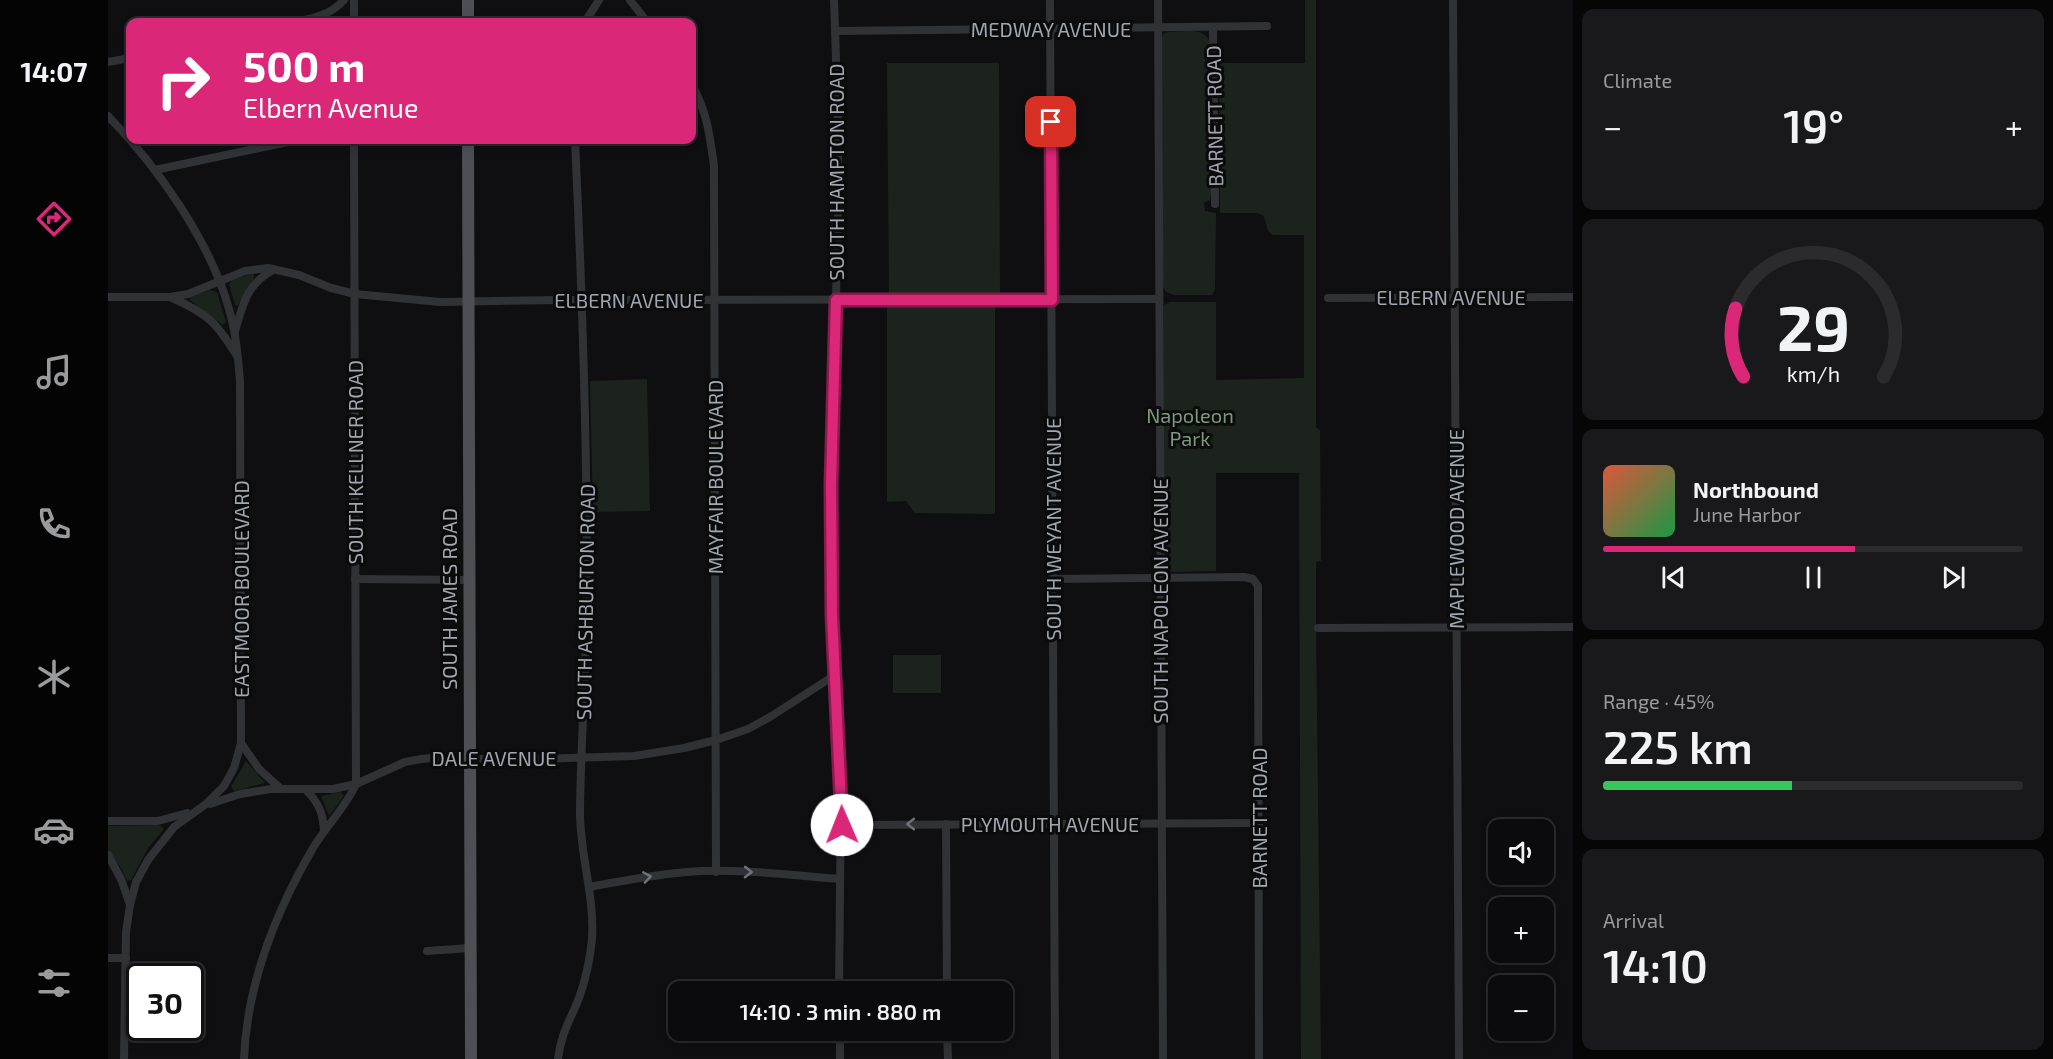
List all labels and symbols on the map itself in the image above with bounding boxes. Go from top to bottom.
street label: MEDWAY AVENUE [971,17,1131,41]
street label: BARNETT ROAD [1201,45,1227,187]
street label: SOUTH HAMPTON ROAD [824,63,848,281]
pin [1025,96,1076,147]
street label: ELBERN AVENUE [1376,285,1526,309]
street label: ELBERN AVENUE [554,288,704,312]
street label: SOUTH KELLNER ROAD [343,360,367,564]
street label: MAYFAIR BOULEVARD [703,380,727,574]
park label: Napoleon Park [1146,403,1234,450]
street label: SOUTH WEYANT AVENUE [1041,418,1065,640]
street label: MAPLEWOOD AVENUE [1444,429,1468,629]
street label: SOUTH NAPOLEON AVENUE [1148,478,1172,724]
street label: EASTMOOR BOULEVARD [229,480,253,698]
street label: SOUTH ASHBURTON ROAD [571,484,599,720]
street label: SOUTH JAMES ROAD [437,508,461,690]
street label: DALE AVENUE [432,746,556,770]
street label: BARNETT ROAD [1247,747,1271,889]
position arrow [810,793,874,857]
street label: PLYMOUTH AVENUE [961,812,1139,836]
one-way arrow [907,818,916,830]
one-way arrow [744,866,753,878]
one-way arrow [642,871,651,883]
speed limit sign: 30 [126,963,204,1041]

